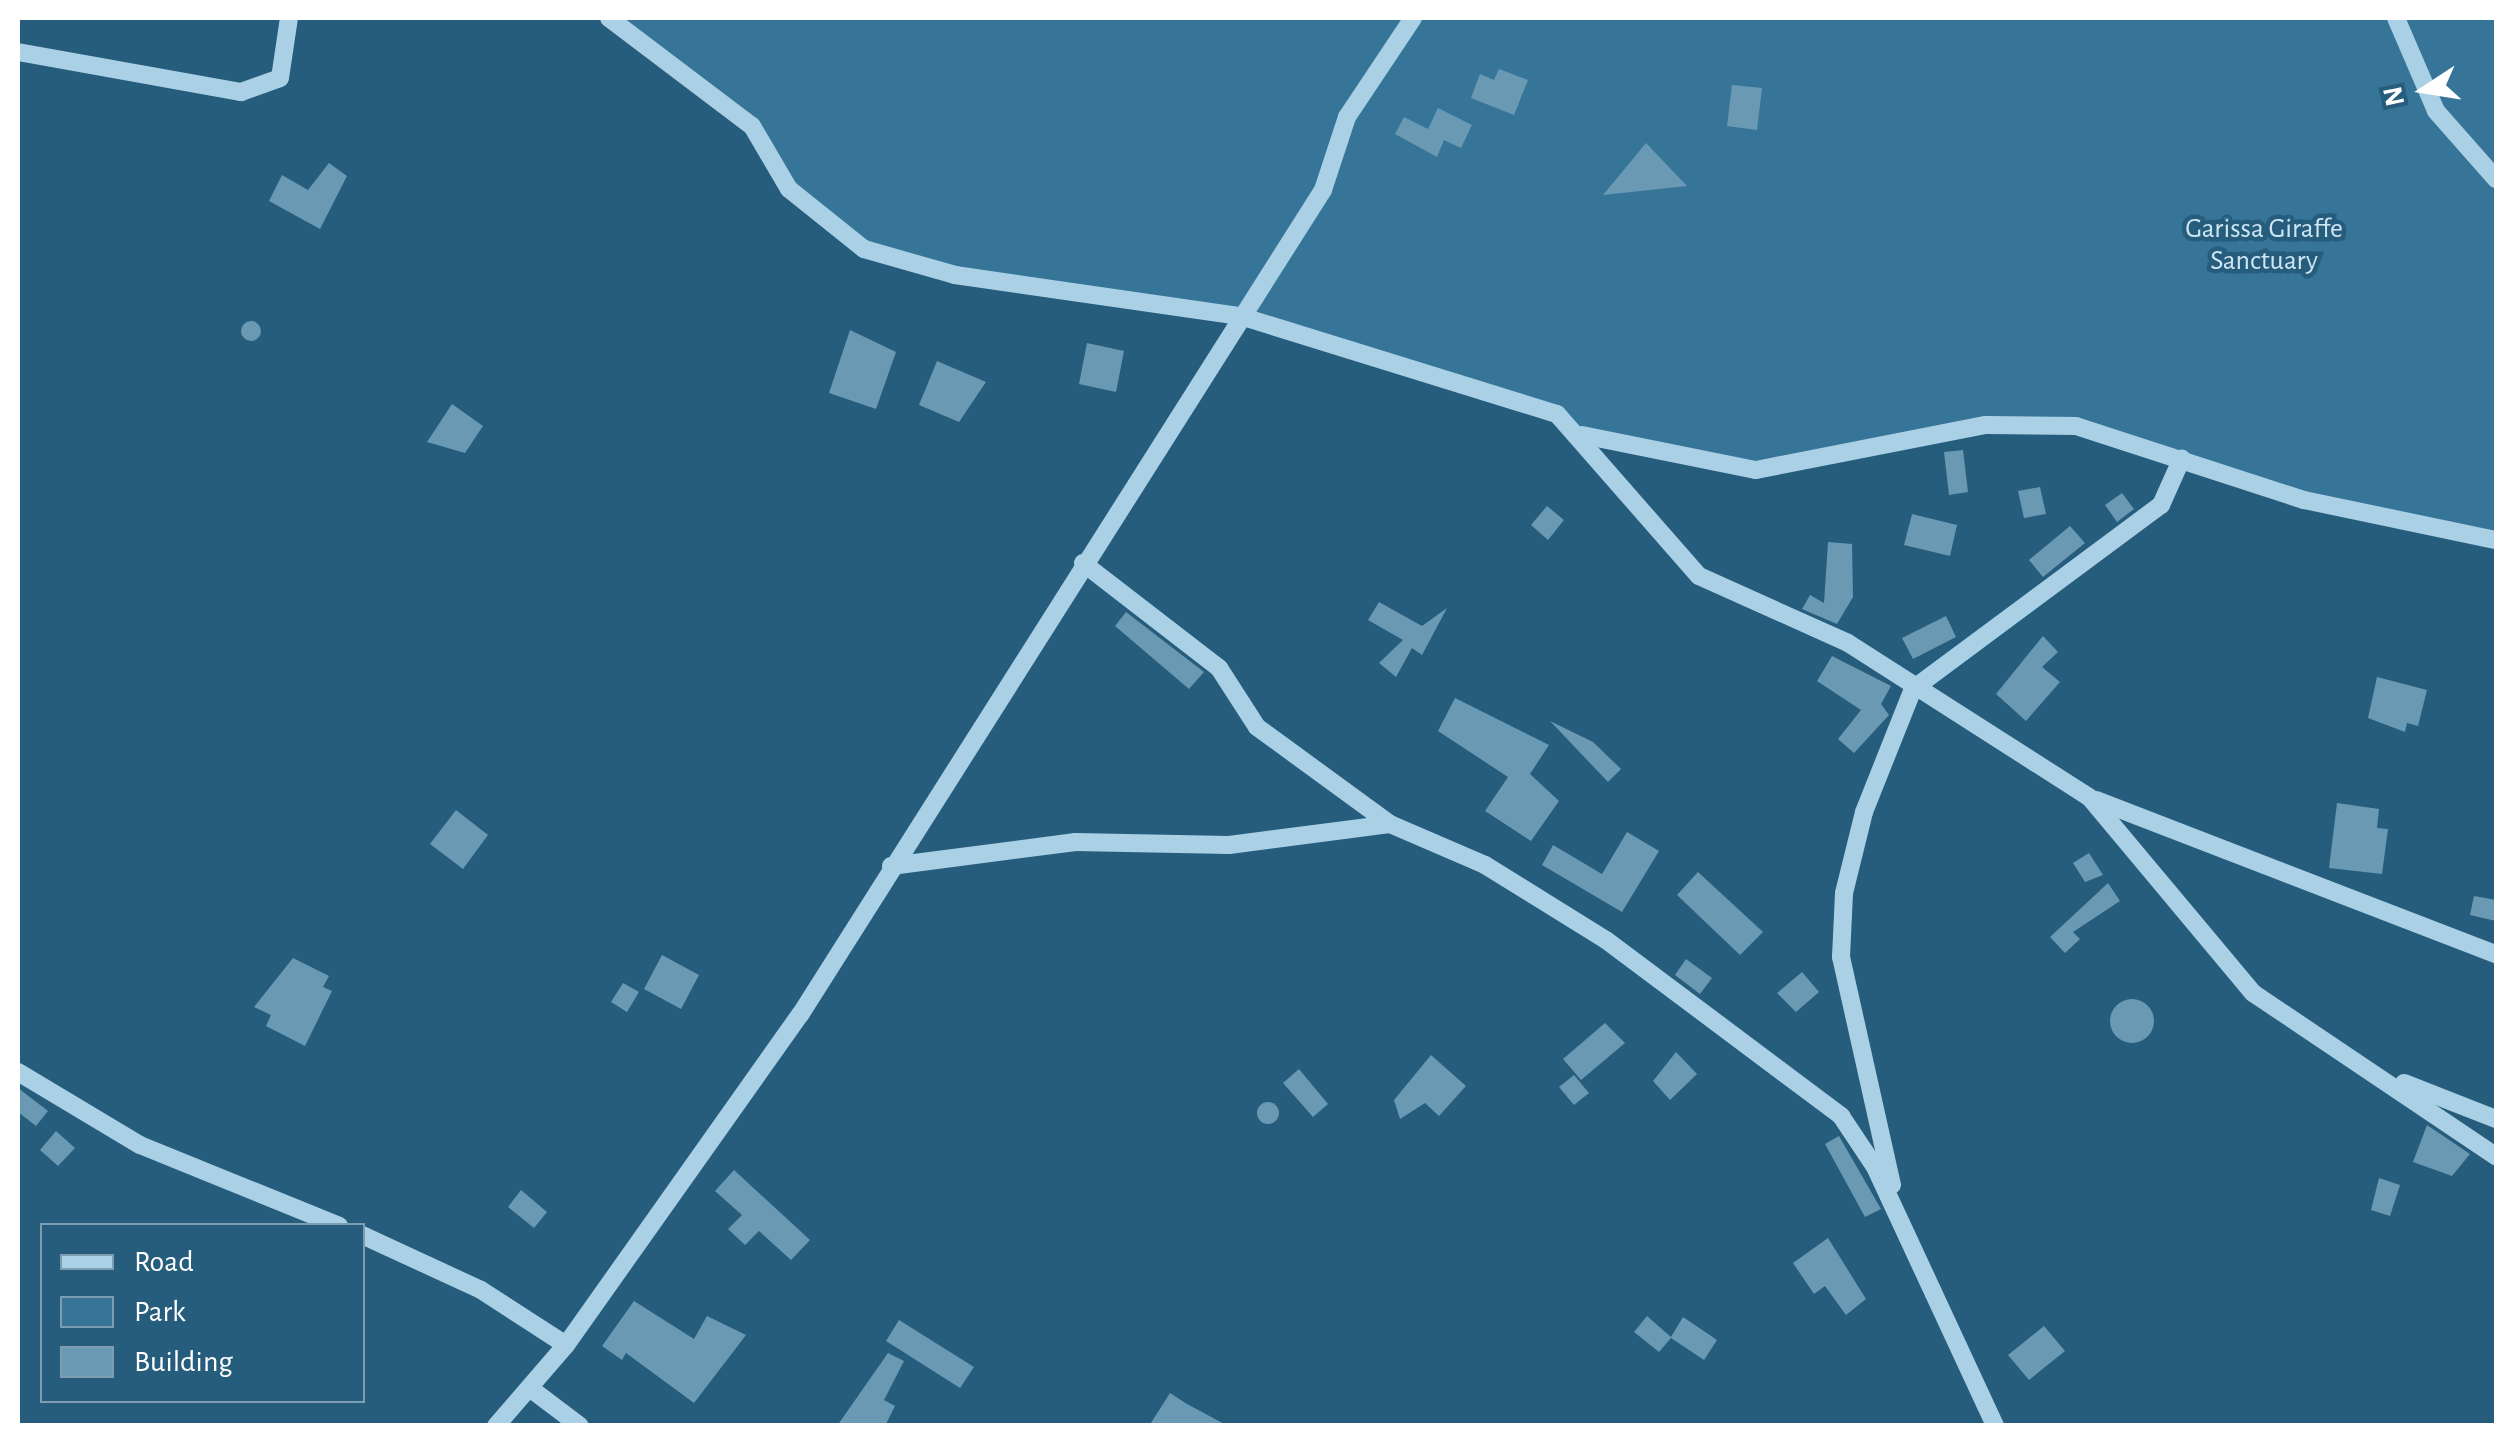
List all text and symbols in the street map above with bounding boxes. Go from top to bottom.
north arrow [2374,40,2474,140]
text: N [2379,84,2410,109]
park label: Garissa Giraffe Sanctuary [2185,212,2343,278]
legend [40,1223,365,1403]
text: Road [134,1247,194,1277]
text: Park [134,1297,186,1327]
text: Building [134,1347,233,1377]

